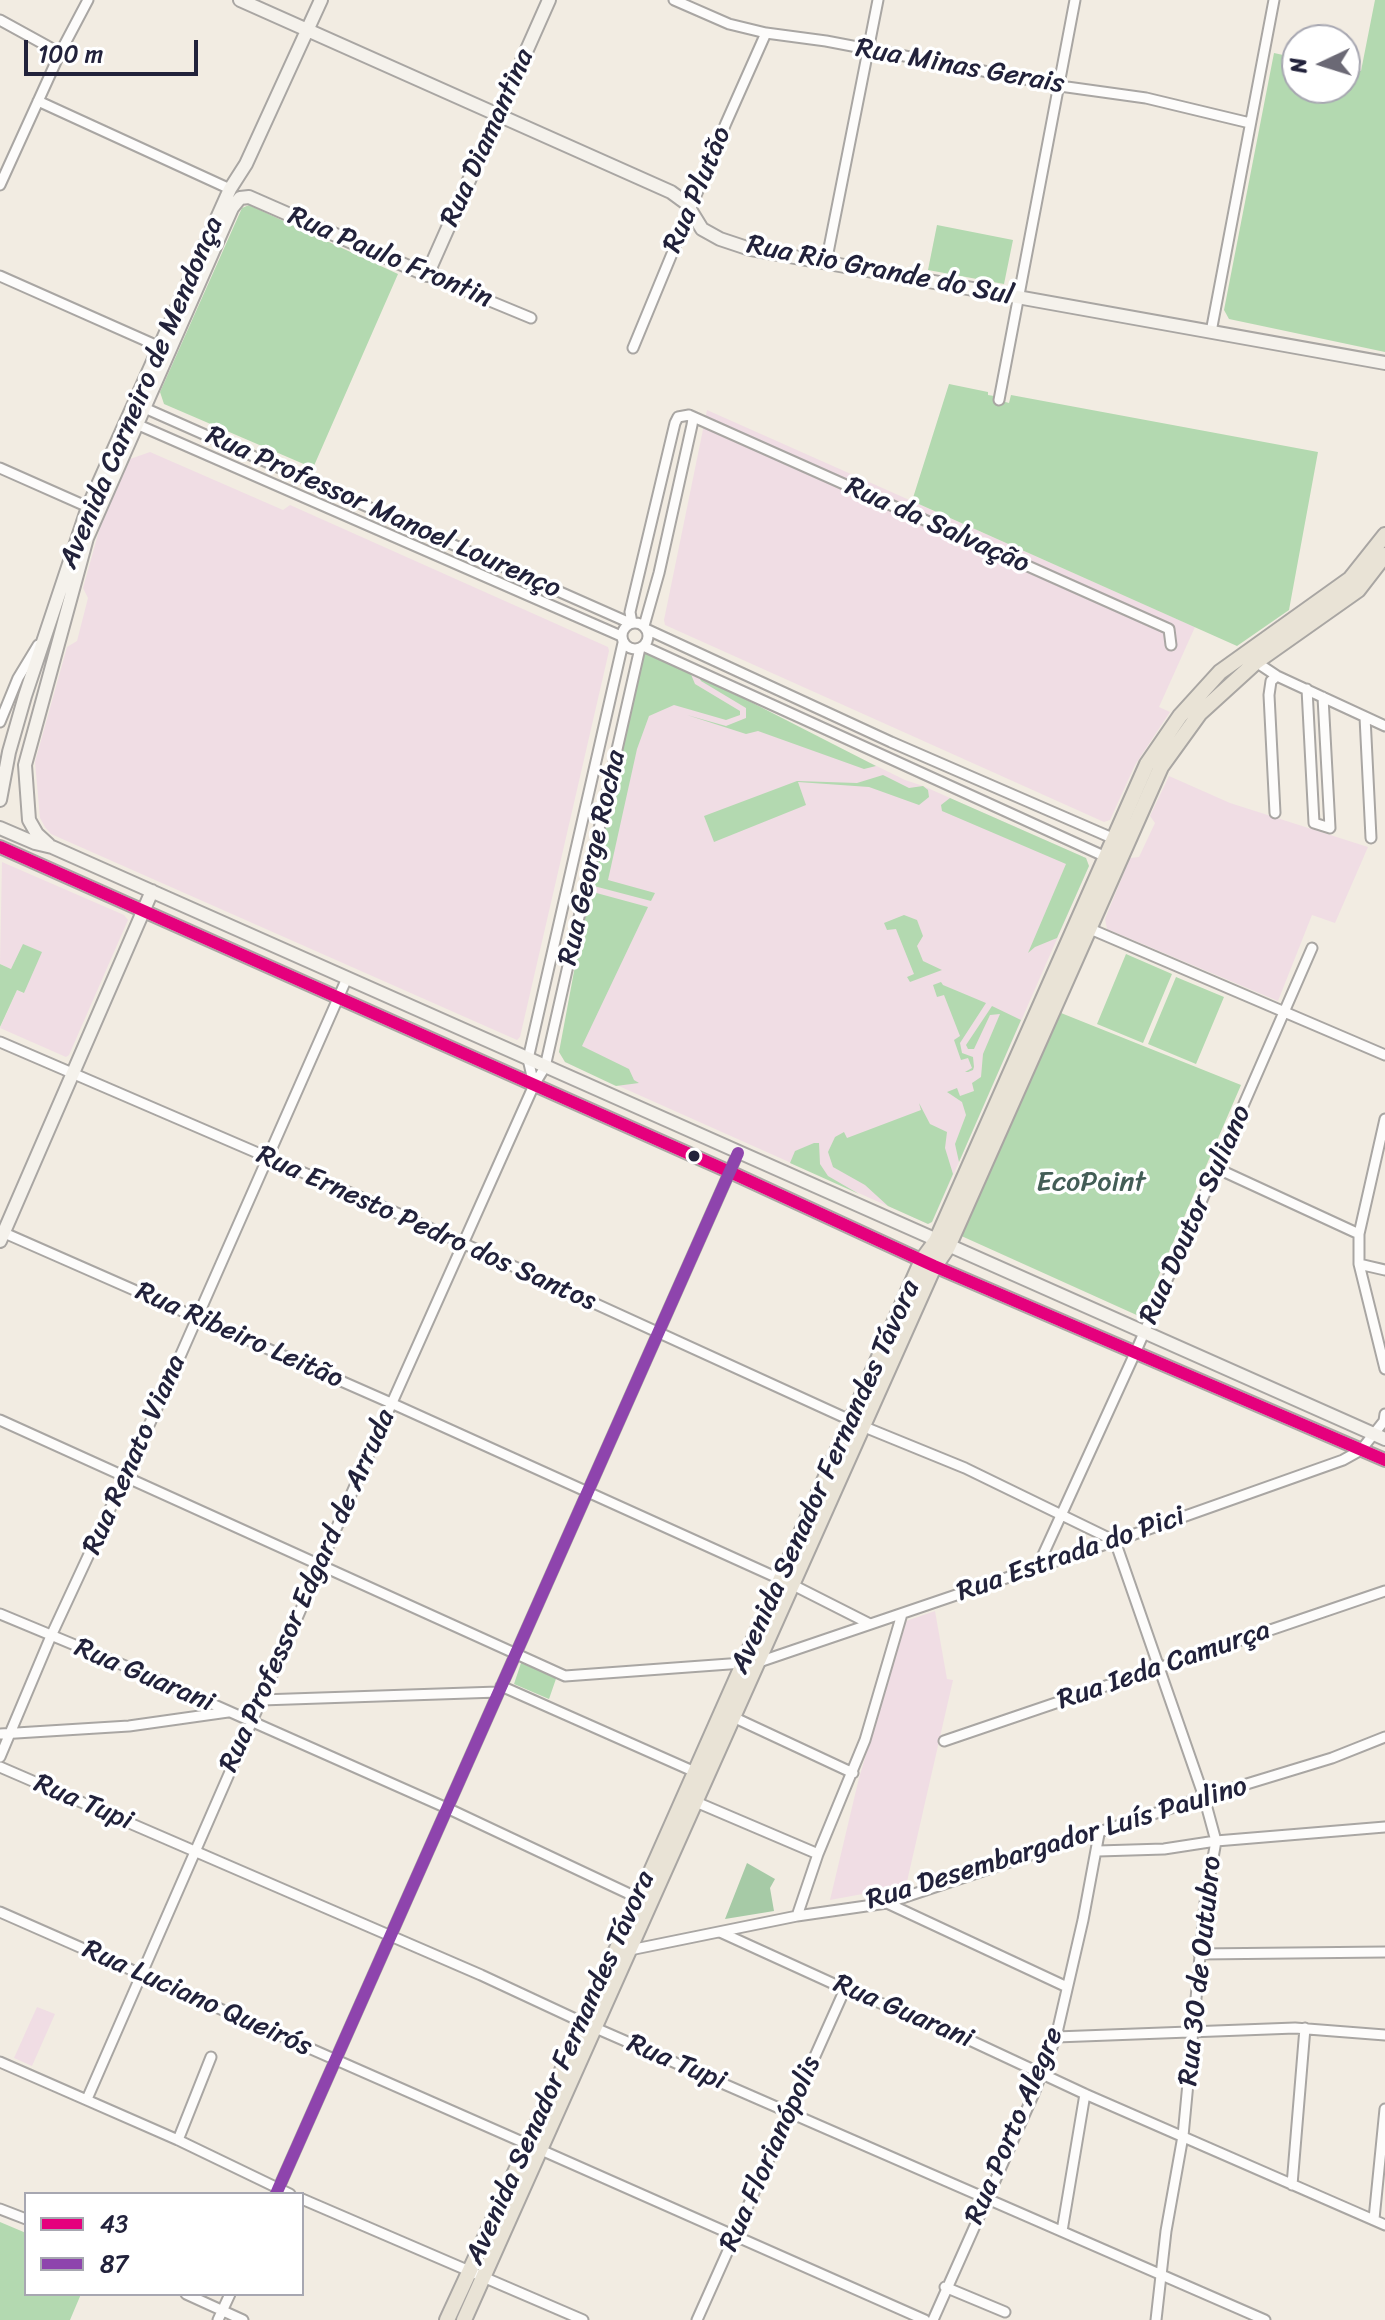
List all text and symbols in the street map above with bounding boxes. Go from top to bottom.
scale bar [28,24,202,74]
north arrow [1281,24,1361,104]
street label: Rua Minas Gerais [853,32,1067,102]
text: 100 m [38,33,103,75]
street label: Rua Diamantina [434,44,542,232]
text: N [1279,57,1319,75]
street label: Rua Plutão [656,122,740,258]
street label: Rua Paulo Frontin [283,200,497,316]
street label: Avenida Carneiro de Mendonça [53,212,231,574]
street label: Rua Rio Grande do Sul [744,229,1016,313]
street label: Rua Professor Manoel Lourenço [200,419,566,607]
street label: Rua da Salvação [840,470,1034,582]
street label: Rua George Rocha [552,747,634,969]
street label: Rua Doutor Suliano [1133,1100,1259,1330]
street label: Rua Ernesto Pedro dos Santos [251,1139,601,1319]
unlabelled marker [686,1148,702,1164]
park label: EcoPoint [1036,1166,1146,1200]
street label: Rua Ribeiro Leitão [130,1275,348,1397]
street label: Avenida Senador Fernandes Távora [724,1275,928,1679]
street label: Rua Renato Viana [76,1350,194,1560]
street label: Rua Professor Edgard de Arruda [213,1405,403,1777]
street label: Rua Estrada do Pici [953,1500,1189,1610]
street label: Rua Ieda Camurça [1053,1614,1275,1718]
street label: Rua Guarani [69,1632,219,1720]
street label: Rua Tupi [29,1767,137,1839]
street label: Rua Desembargador Luís Paulino [862,1770,1252,1918]
street label: Rua 30 de Outubro [1172,1854,1230,2088]
street label: Avenida Senador Fernandes Távora [459,1866,663,2270]
street label: Rua Luciano Queirós [77,1933,317,2065]
street label: Rua Guarani [828,1968,978,2056]
street label: Rua Porto Alegre [958,2023,1072,2229]
street label: Rua Tupi [622,2027,730,2099]
street label: Rua Florianópolis [713,2051,829,2257]
legend [24,2192,304,2296]
text: 43 [100,2203,128,2245]
text: 87 [100,2243,128,2285]

